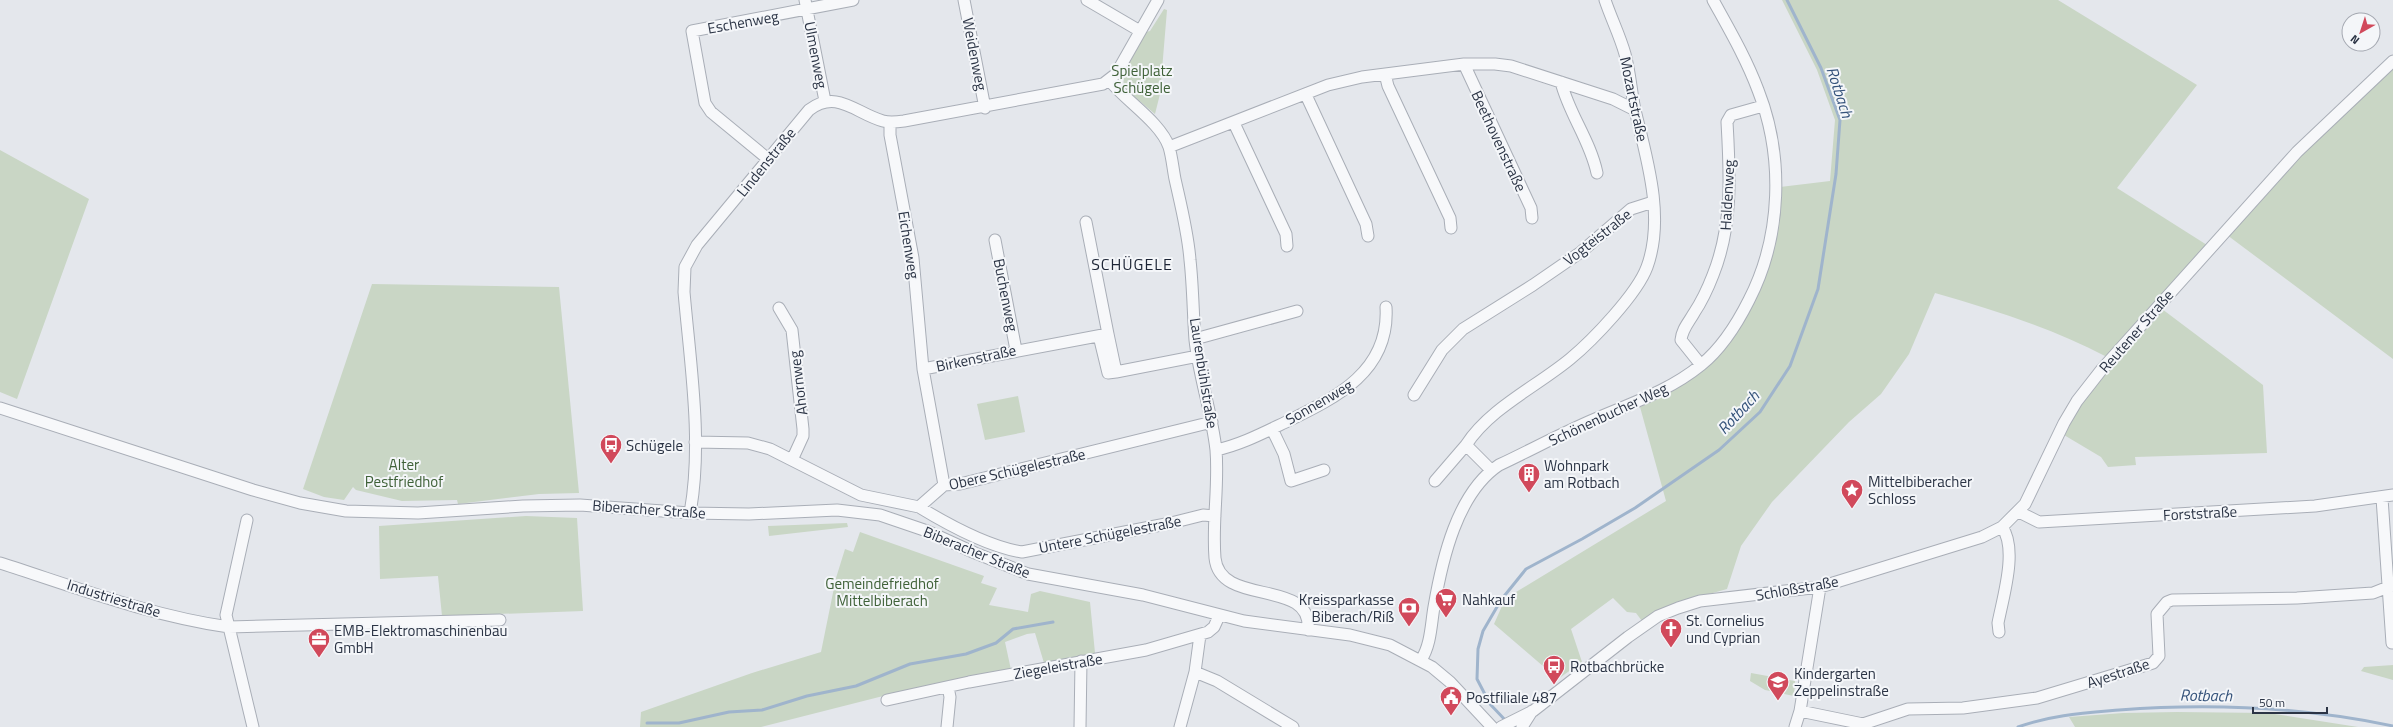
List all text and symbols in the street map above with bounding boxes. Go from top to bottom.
street label: Eschenweg [706,4,781,40]
north arrow [2341,12,2381,52]
street label: Weidenweg [957,15,993,93]
street label: Ulmenweg [798,19,834,91]
text: N [2347,31,2363,48]
street label: Mozartstraße [1614,54,1654,144]
park label: Spielplatz Schügele [1111,59,1173,99]
water label: Rotbach [1821,63,1860,122]
street label: Beethovenstraße [1465,87,1533,195]
street label: Lindenstraße [731,122,801,202]
street label: Haldenweg [1714,159,1740,231]
street label: Vogteistraße [1558,203,1636,271]
street label: Eichenweg [892,209,926,281]
district label: SCHÜGELE [1091,252,1173,276]
street label: Buchenweg [988,256,1024,334]
street label: Reutener Straße [2093,284,2179,378]
street label: Laurenbühlstraße [1184,316,1224,430]
street label: Birkenstraße [934,338,1018,378]
street label: Ahornweg [783,349,813,417]
street label: Sonnenweg [1281,373,1357,431]
street label: Schönenbucher Weg [1545,376,1672,452]
water label: Rotbach [1711,384,1765,439]
bus stop icon: Schügele [598,432,624,465]
place label: Schügele [626,434,683,457]
street label: Obere Schügelestraße [946,442,1088,496]
park label: Alter Pestfriedhof [365,453,443,493]
place label: Wohnpark am Rotbach [1544,454,1620,494]
building icon: Wohnpark am Rotbach [1516,461,1542,494]
place label: Mittelbiberacher Schloss [1868,470,1972,510]
place icon: Mittelbiberacher Schloss [1839,477,1865,510]
street label: Biberacher Straße [592,494,706,524]
street label: Forststraße [2162,500,2238,526]
street label: Untere Schügelestraße [1037,509,1183,559]
street label: Biberacher Straße [920,520,1034,584]
street label: Schloßstraße [1754,569,1840,607]
park label: Gemeindefriedhof Mittelbiberach [825,572,939,612]
street label: Industriestraße [64,573,164,623]
supermarket icon: Nahkauf [1433,586,1459,619]
place label: Kreissparkasse Biberach/Riß [1299,588,1394,628]
place label: Nahkauf [1462,588,1515,611]
bank icon: Kreissparkasse Biberach/Riß [1396,595,1422,628]
place label: St. Cornelius und Cyprian [1686,609,1764,649]
church icon: St. Cornelius und Cyprian [1658,616,1684,649]
place label: EMB-Elektromaschinenbau GmbH [334,619,507,659]
office icon: EMB-Elektromaschinenbau GmbH [306,626,332,659]
street label: Ziegeleistraße [1012,647,1104,685]
street label: Ayestraße [2084,652,2152,694]
bus stop icon: Rotbachbrücke [1541,653,1567,686]
place label: Rotbachbrücke [1570,655,1664,678]
place label: Kindergarten Zeppelinstraße [1794,662,1889,702]
school or university icon: Kindergarten Zeppelinstraße [1765,669,1791,702]
water label: Rotbach [2180,683,2233,707]
public building icon: Postfiliale 487 [1438,684,1464,717]
place label: Postfiliale 487 [1466,686,1557,709]
scale bar [2253,689,2327,715]
text: 50 m [2259,693,2285,712]

